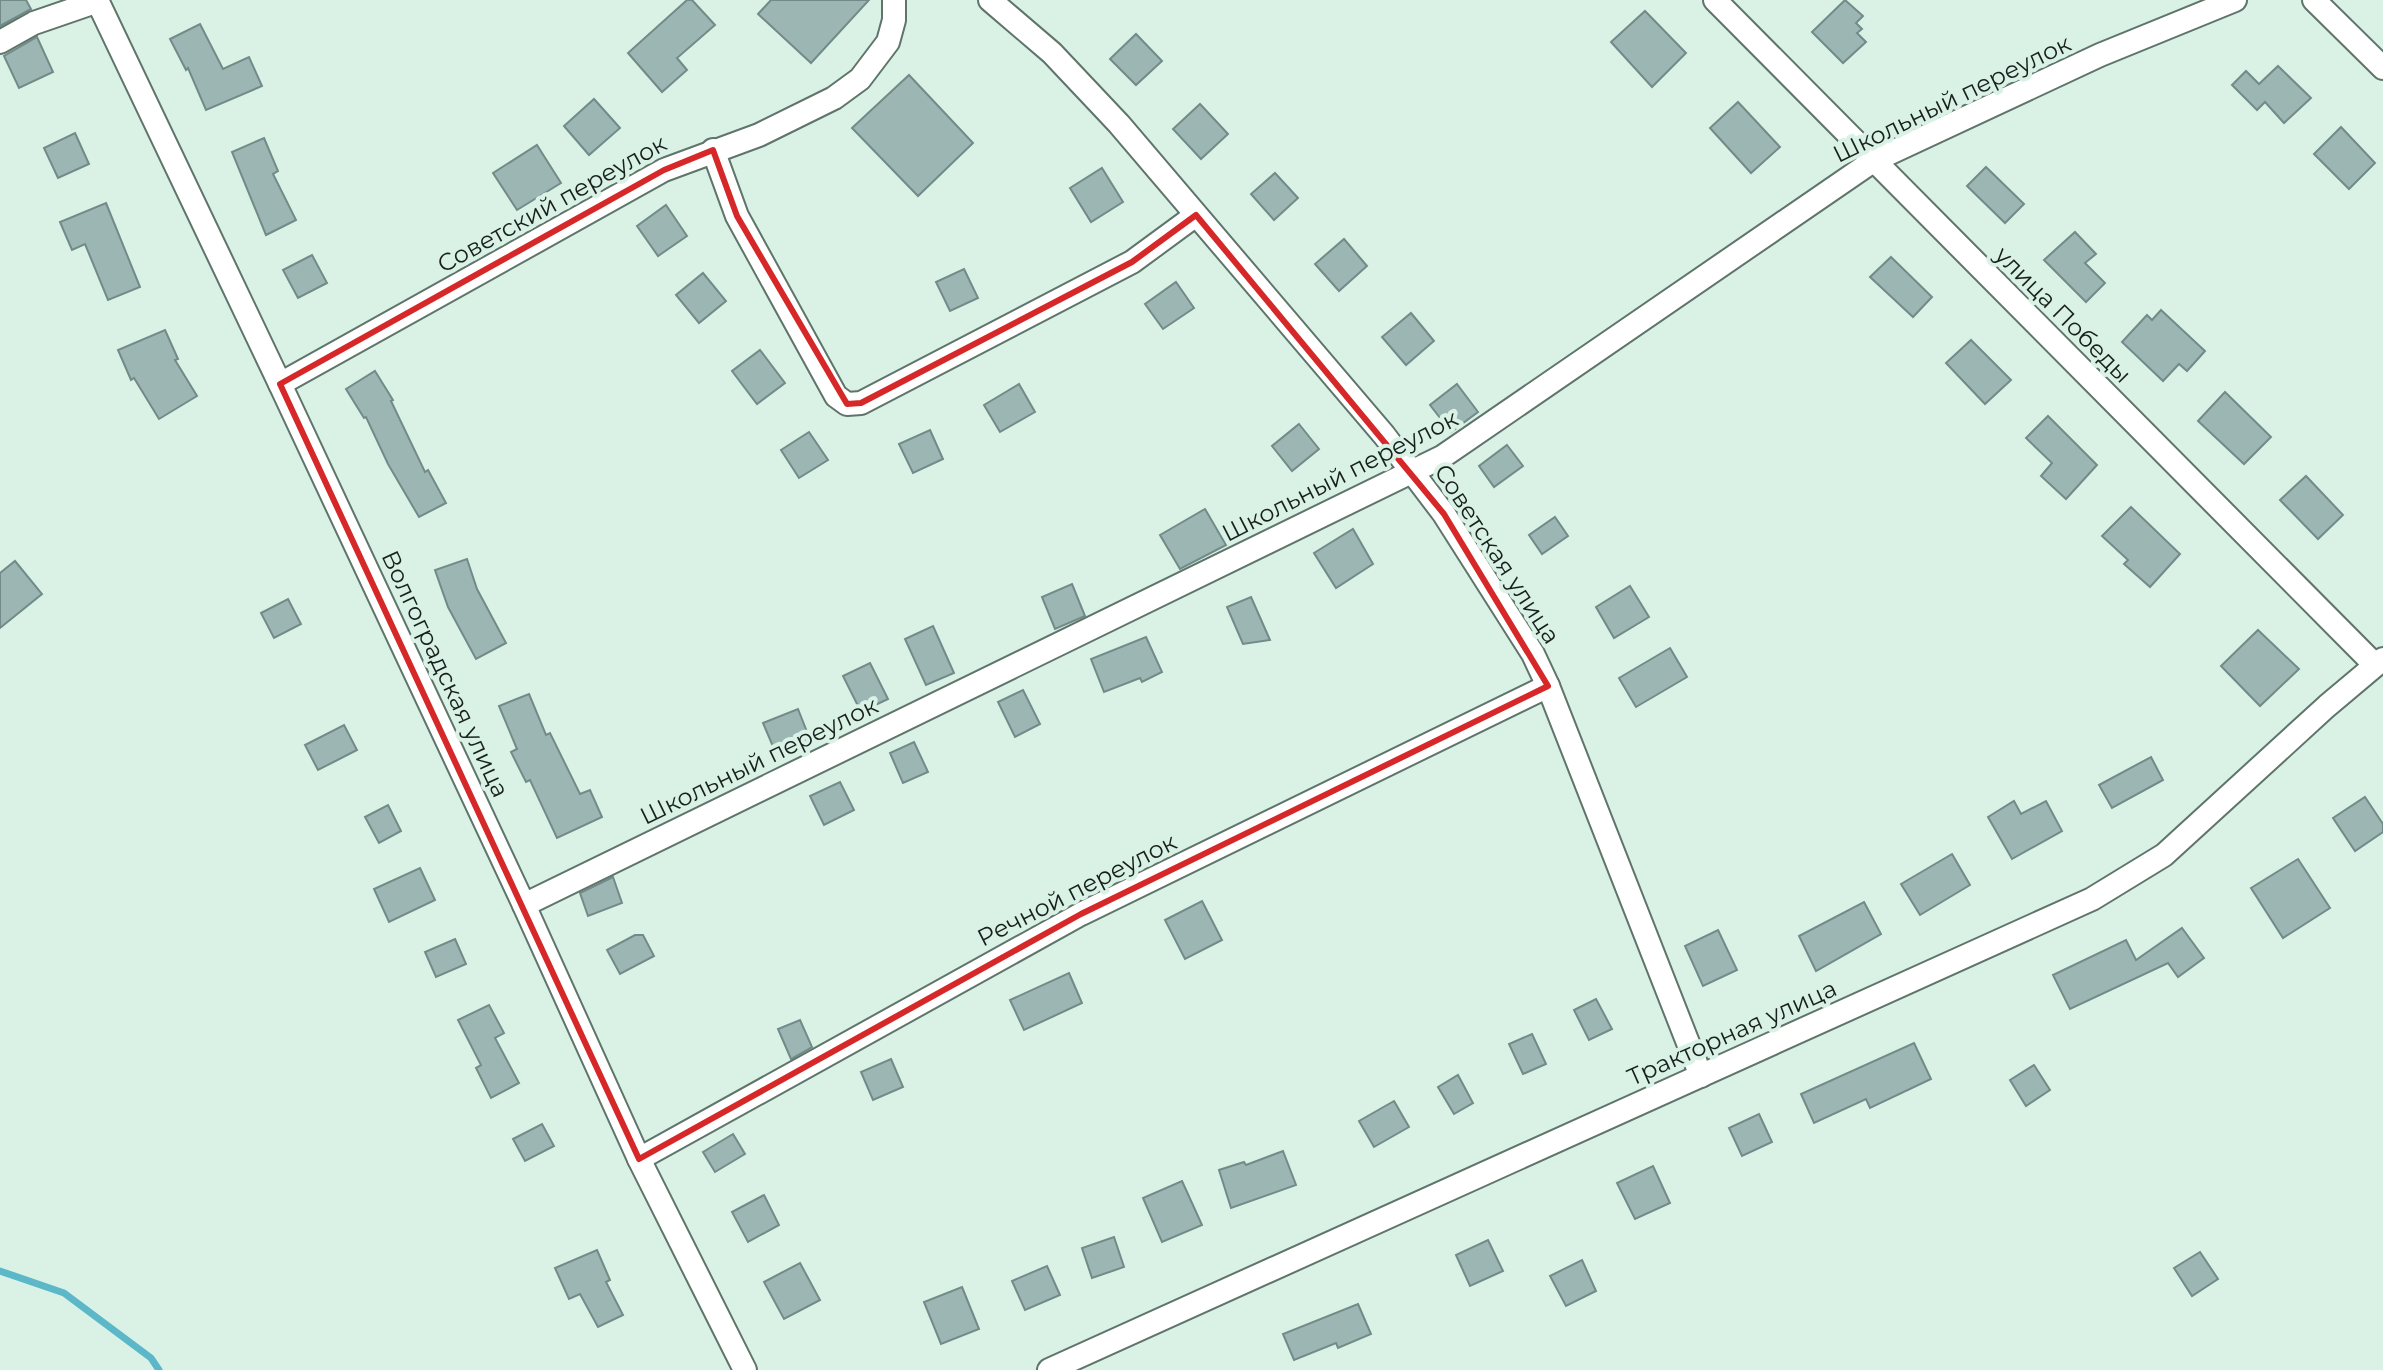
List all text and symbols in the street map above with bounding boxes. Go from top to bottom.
street label: Школьный переулок [1828,28,2075,169]
street label: Советский переулок [432,128,671,279]
street label: улица Победы [1988,240,2138,389]
street label: Школьный переулок [1217,403,1463,548]
street label: Советская улица [1428,458,1566,649]
street label: Волгоградская улица [376,546,515,802]
street label: Школьный переулок [635,690,882,831]
street label: Речной переулок [972,827,1181,952]
street label: Тракторная улица [1623,973,1841,1092]

